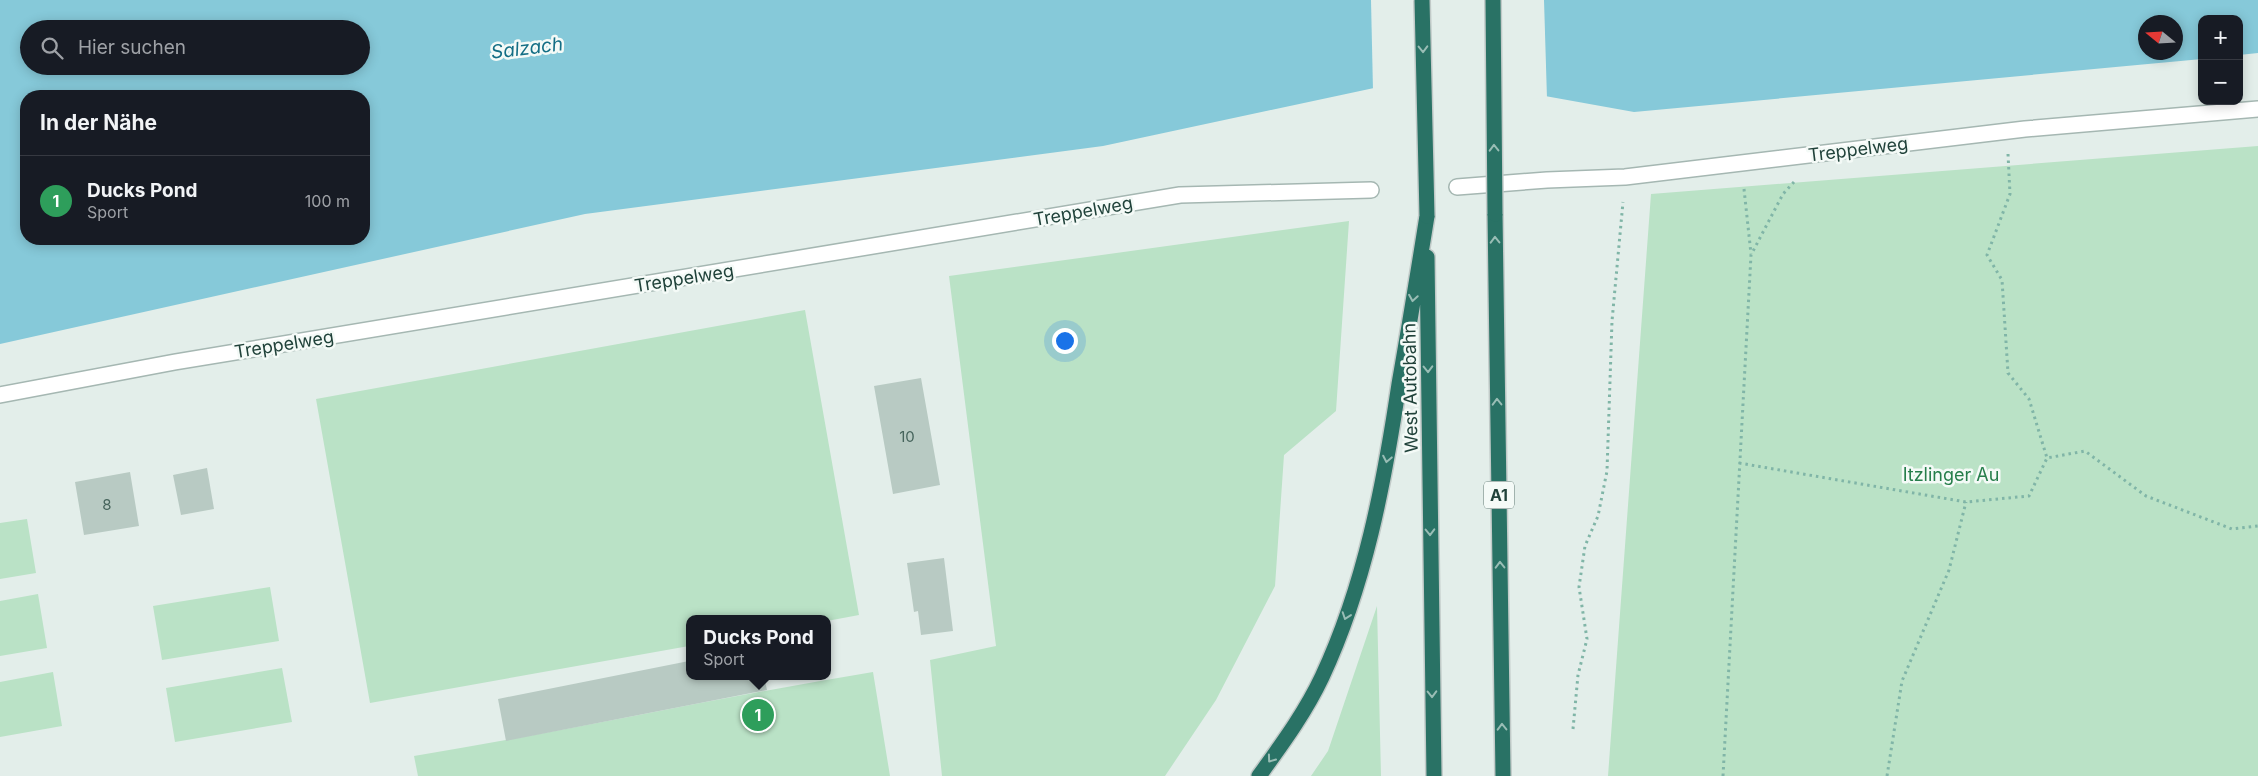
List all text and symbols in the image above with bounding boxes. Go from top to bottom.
north arrow [2138,15,2183,60]
map controls [2198,15,2243,105]
button: + [2198,15,2243,60]
search box [20,20,370,75]
water label: Salzach [490,32,564,64]
icon: search [38,34,66,62]
text: Hier suchen [78,36,186,59]
one-way arrow [1418,45,1428,53]
button: − [2198,60,2243,105]
text: In der Nähe [40,110,157,135]
street label: Treppelweg [1807,132,1909,166]
one-way arrow [1489,144,1499,152]
text: Ducks Pond [87,179,198,202]
text: 1 [53,191,59,211]
text: 100 m [305,191,350,211]
street label: Treppelweg [1032,192,1134,230]
text: Sport [87,202,128,222]
one-way arrow [1490,236,1500,244]
street label: Treppelweg [633,260,735,296]
one-way arrow [1409,294,1419,303]
street label: West Autobahn [1398,323,1422,453]
street label: Treppelweg [233,326,335,362]
your location [1052,328,1078,354]
one-way arrow [1423,366,1433,374]
one-way arrow [1492,398,1503,406]
house number: 10 [899,427,915,446]
one-way arrow [1383,454,1393,463]
park label: Itzlinger Au [1903,464,1999,485]
road number: A1 [1484,482,1514,508]
house number: 8 [102,495,112,514]
one-way arrow [1425,528,1435,536]
one-way arrow [1495,561,1505,568]
one-way arrow [1342,611,1352,619]
popup [686,615,831,680]
text: Ducks Pond [703,626,814,649]
text: Sport [703,649,744,669]
one-way arrow [1427,691,1438,699]
pin: 1 [742,696,774,734]
one-way arrow [1497,723,1507,731]
one-way arrow [1268,753,1277,763]

